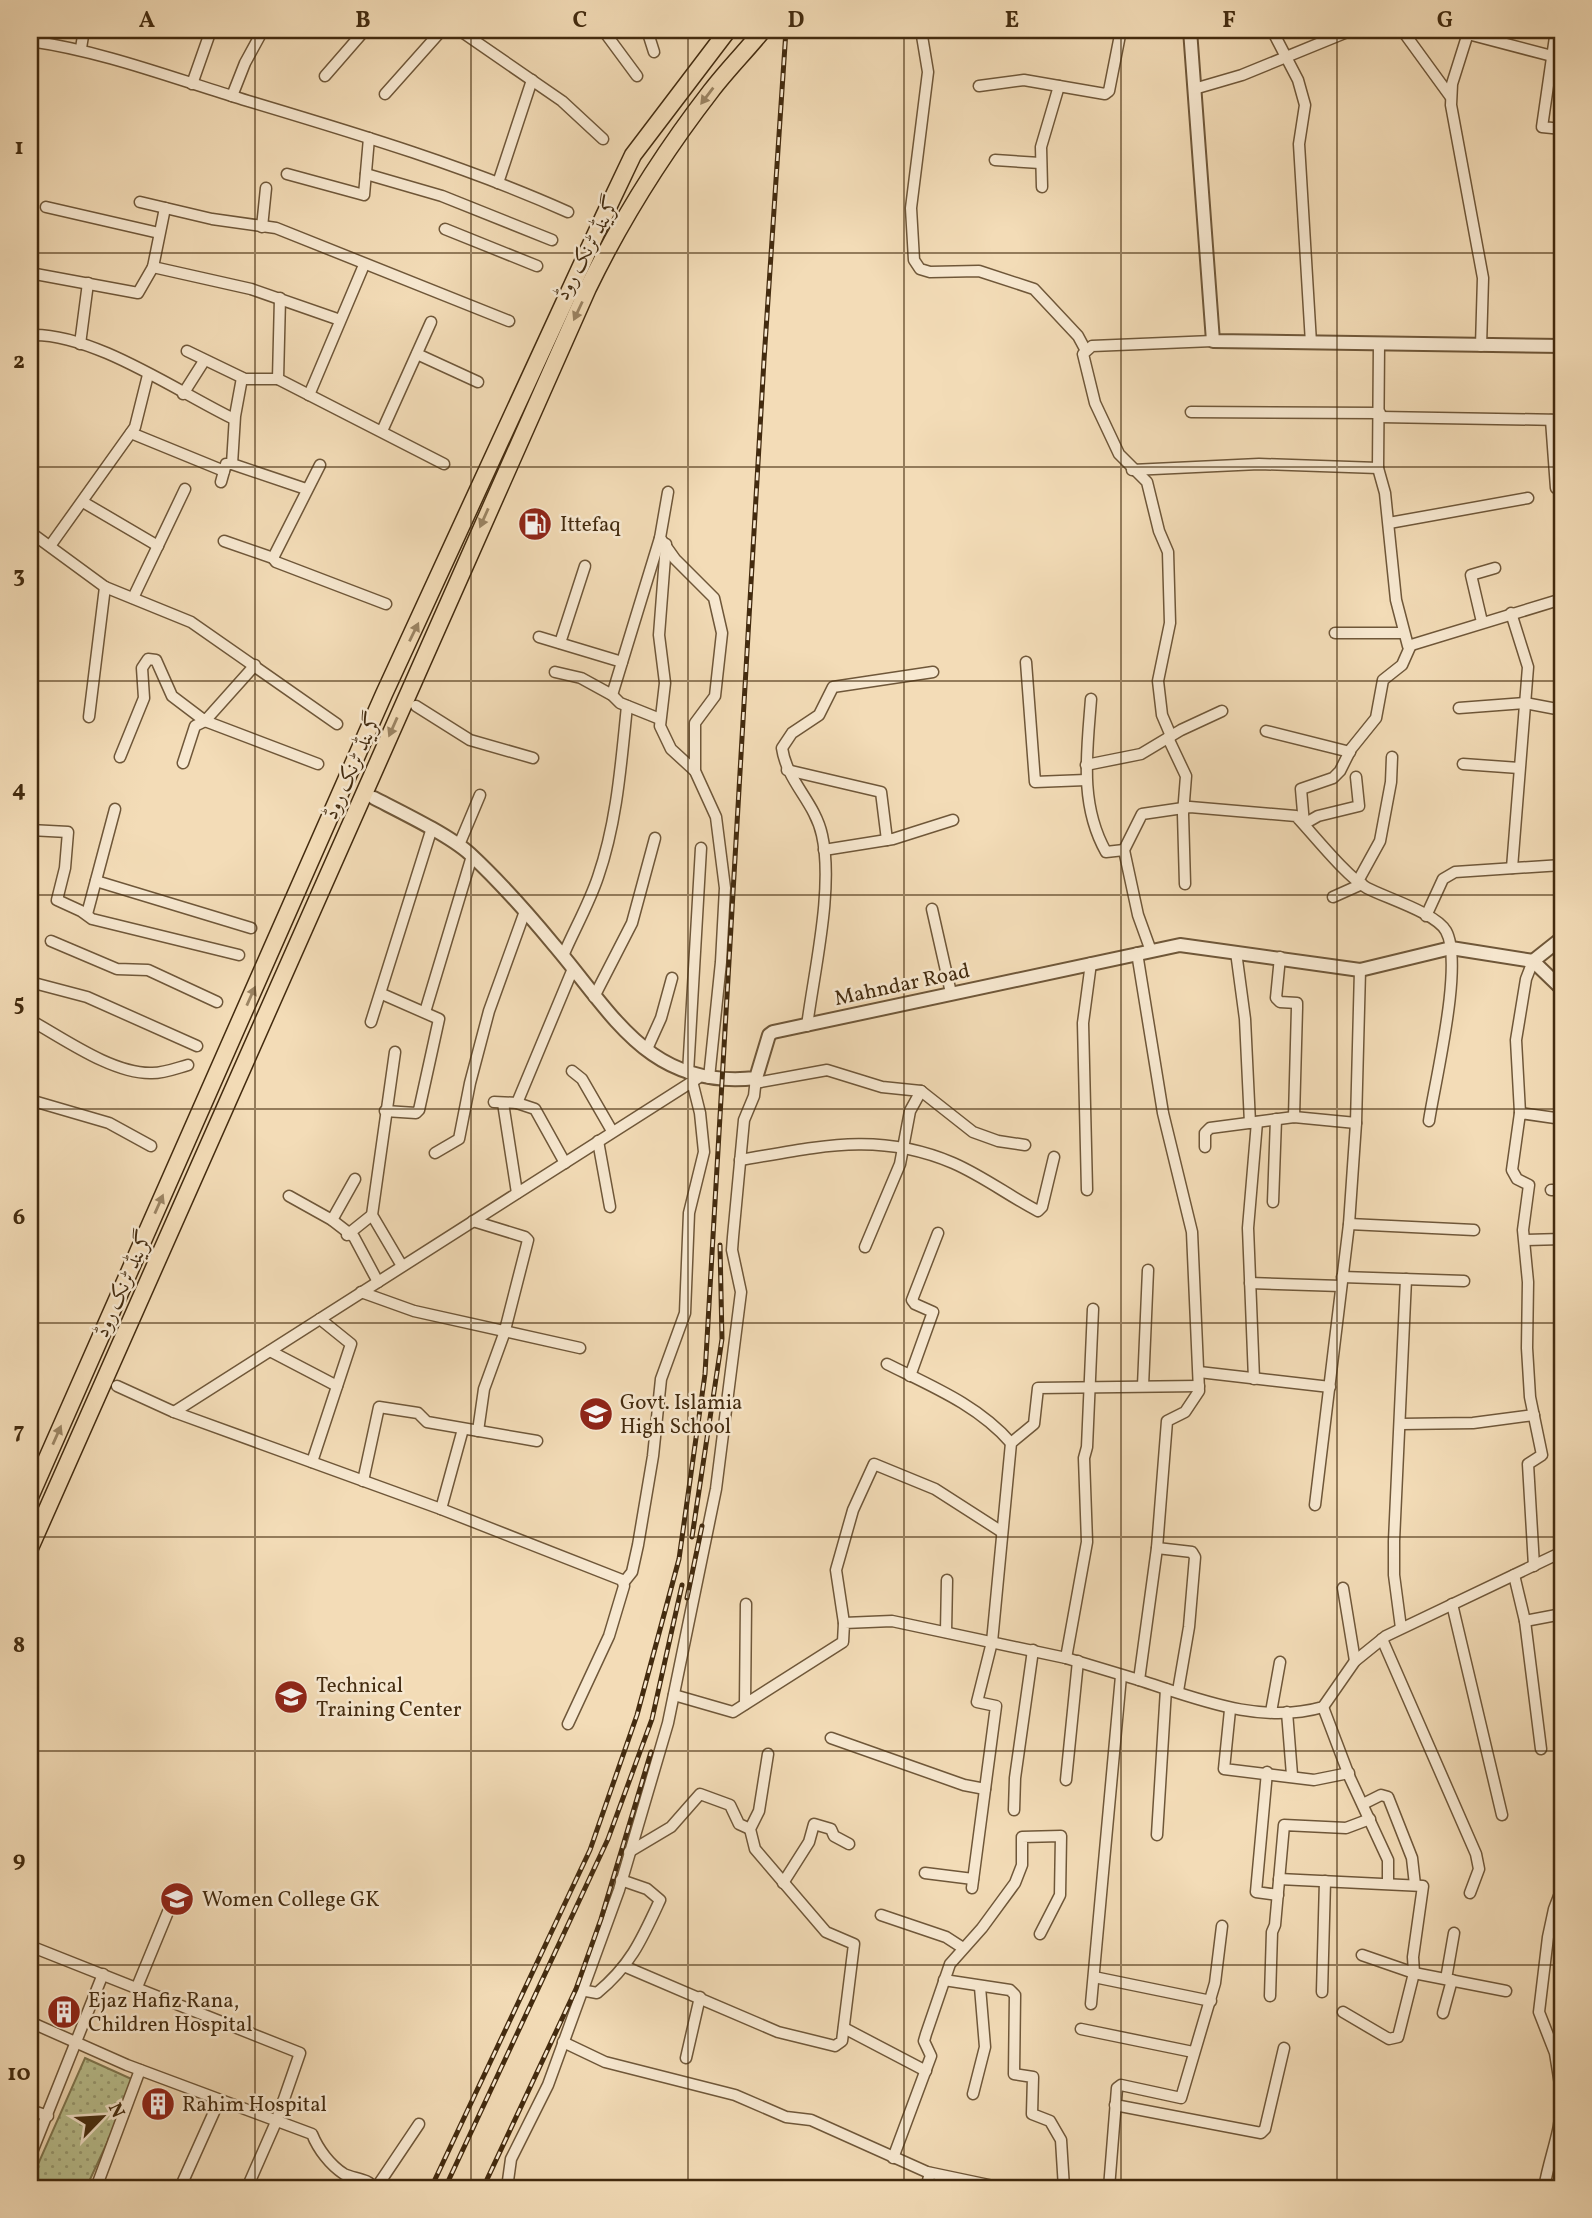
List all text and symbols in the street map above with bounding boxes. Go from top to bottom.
text: A [139,5,155,37]
text: B [355,5,371,37]
text: C [573,5,587,37]
text: D [788,5,805,37]
text: E [1005,5,1019,37]
text: F [1222,5,1236,37]
text: G [1437,5,1453,37]
one-way arrow [701,87,715,105]
text: 1 [14,132,24,164]
street label: گرینڈ ٹرنک روڈ [548,191,628,306]
one-way arrow [572,301,584,321]
text: 2 [13,346,25,378]
fuel station icon: Ittefaq [516,505,554,543]
one-way arrow [478,508,489,529]
place label: Ittefaq [560,511,621,540]
text: 3 [13,560,25,592]
one-way arrow [408,622,420,642]
street label: گرینڈ ٹرنک روڈ [316,708,390,825]
one-way arrow [387,717,399,737]
text: 4 [12,774,26,806]
street label: Mahndar Road [832,957,973,1014]
one-way arrow [245,986,257,1006]
text: 5 [13,988,25,1020]
one-way arrow [153,1194,165,1214]
text: 6 [13,1202,25,1234]
street label: گرینڈ ٹرنک روڈ [87,1226,161,1343]
place label: Govt. Islamia High School [620,1389,742,1442]
school or university icon: Govt. Islamia High School [577,1395,615,1433]
text: 7 [14,1416,25,1448]
one-way arrow [52,1424,63,1445]
text: 8 [13,1630,25,1662]
place label: Technical Training Center [316,1672,462,1725]
school or university icon: Technical Training Center [272,1678,310,1716]
text: 9 [13,1844,25,1876]
school or university icon: Women College GK [158,1880,196,1918]
place label: Women College GK [202,1886,380,1915]
place label: Ejaz Hafiz Rana, Children Hospital [88,1987,253,2040]
building icon: Ejaz Hafiz Rana, Children Hospital [45,1993,83,2031]
text: 10 [7,2058,31,2090]
north arrow [66,2082,136,2152]
building icon: Rahim Hospital [139,2085,177,2123]
place label: Rahim Hospital [182,2091,327,2120]
text: N [101,2099,130,2123]

